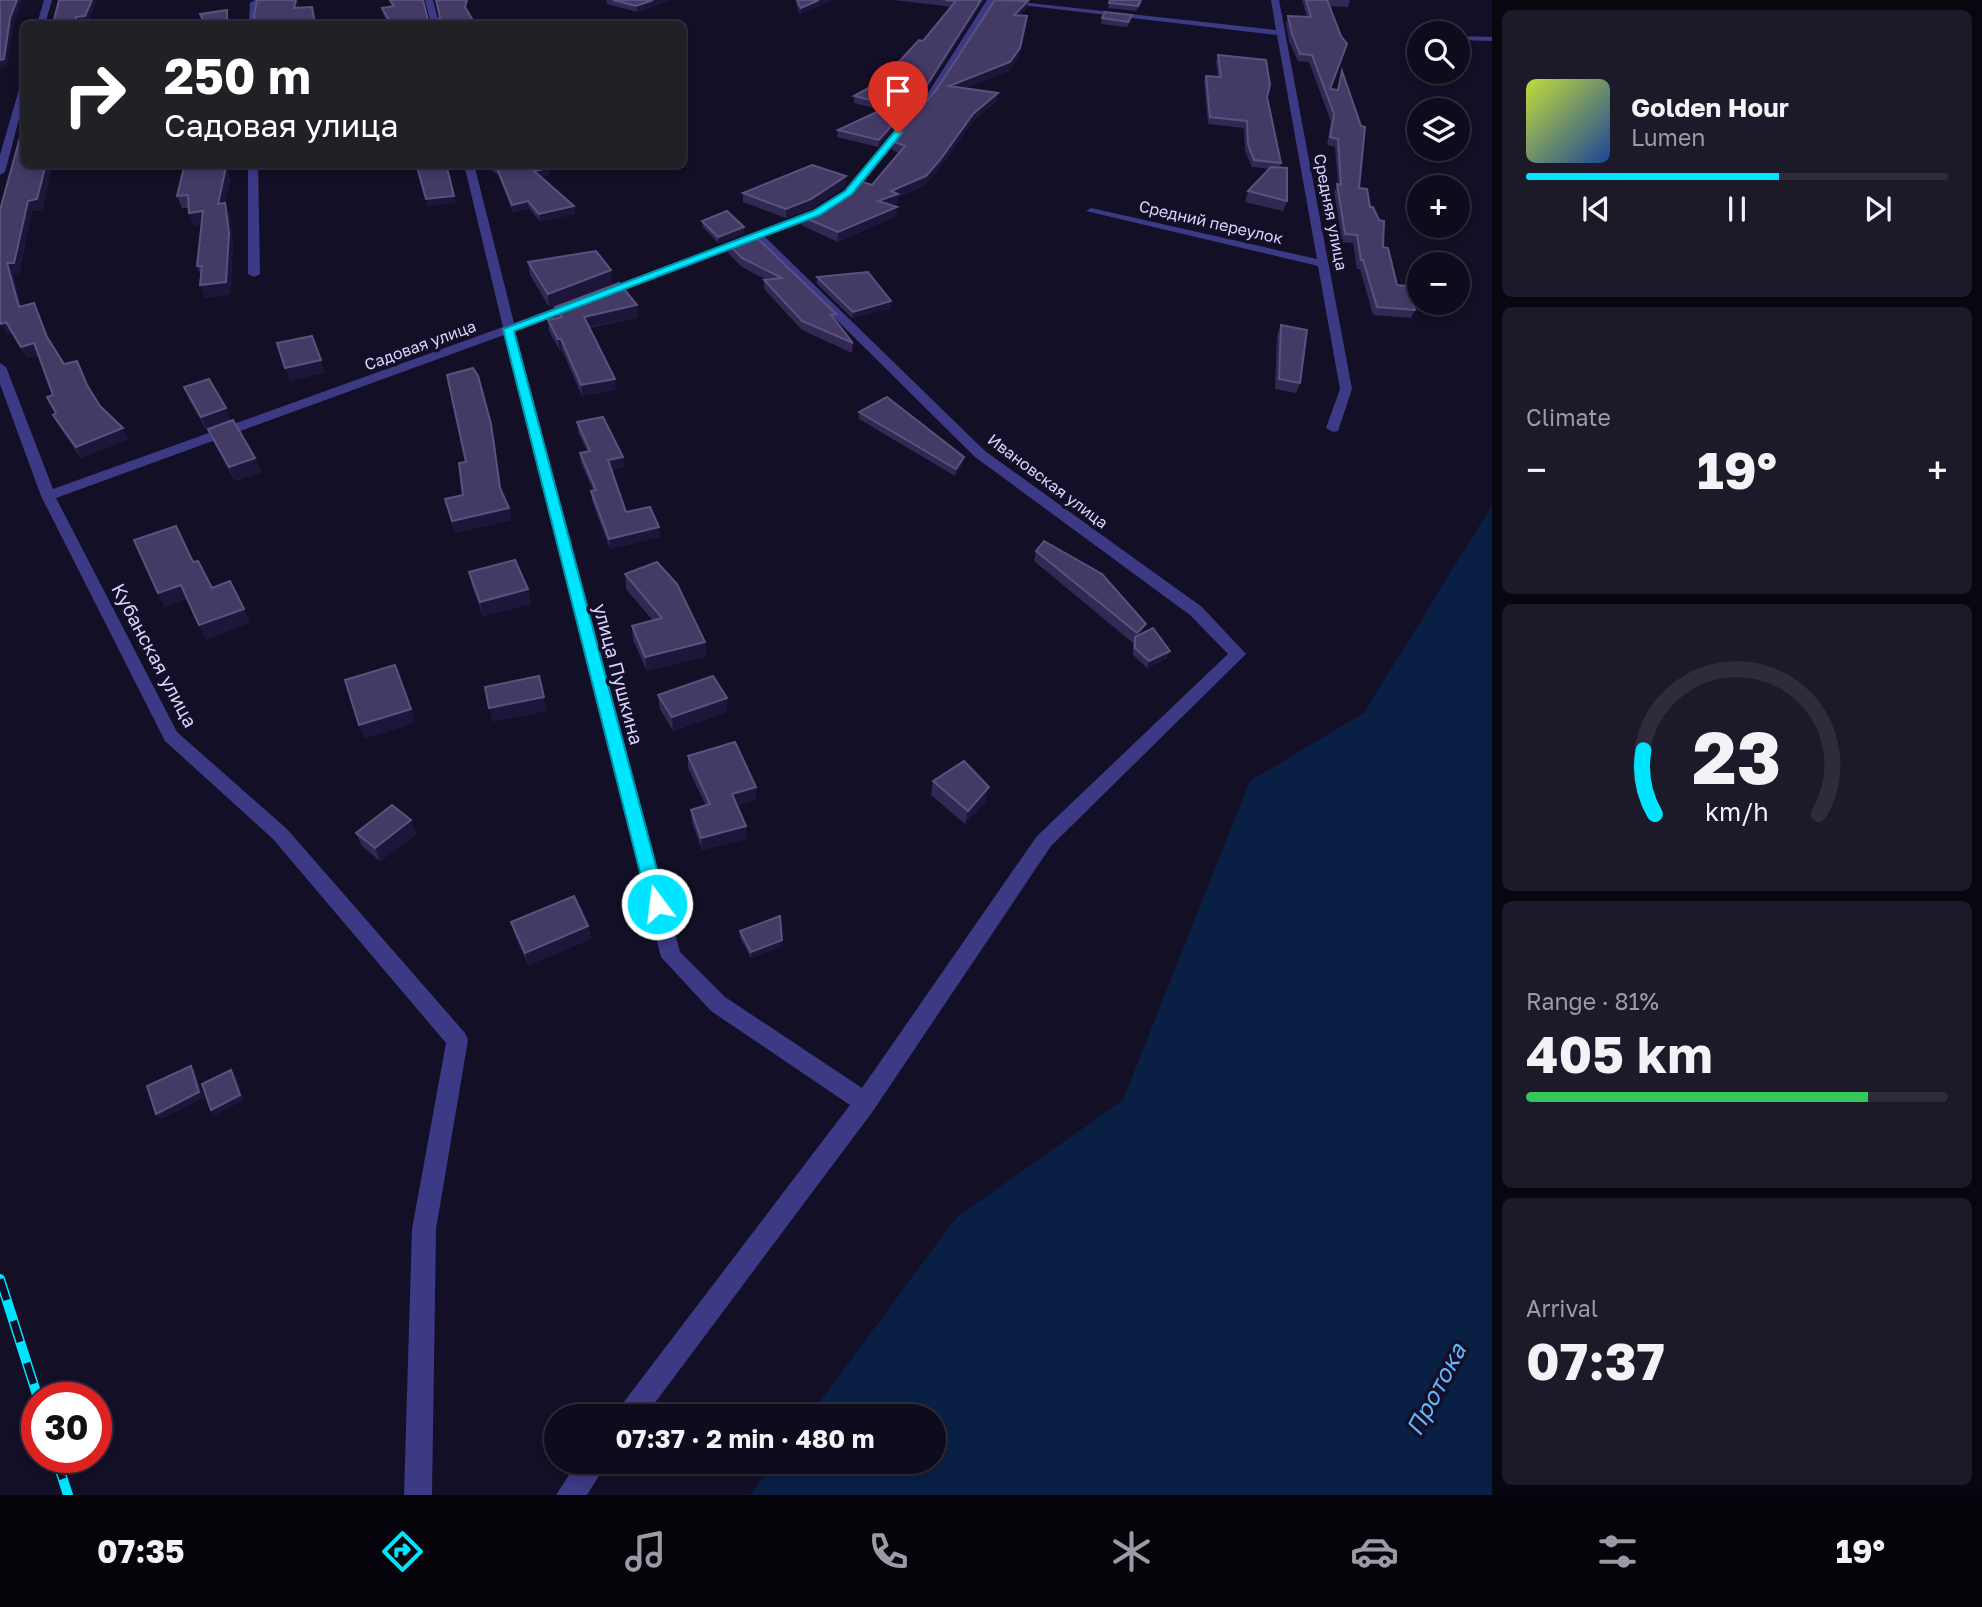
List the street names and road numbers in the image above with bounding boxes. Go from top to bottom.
street label: Средняя улица [1310,152,1352,272]
street label: Средний переулок [1137,196,1285,248]
street label: Садовая улица [361,316,479,374]
street label: Ивановская улица [984,429,1112,533]
street label: Кубанская улица [107,579,203,731]
street label: улица Пушкина [589,601,649,747]

